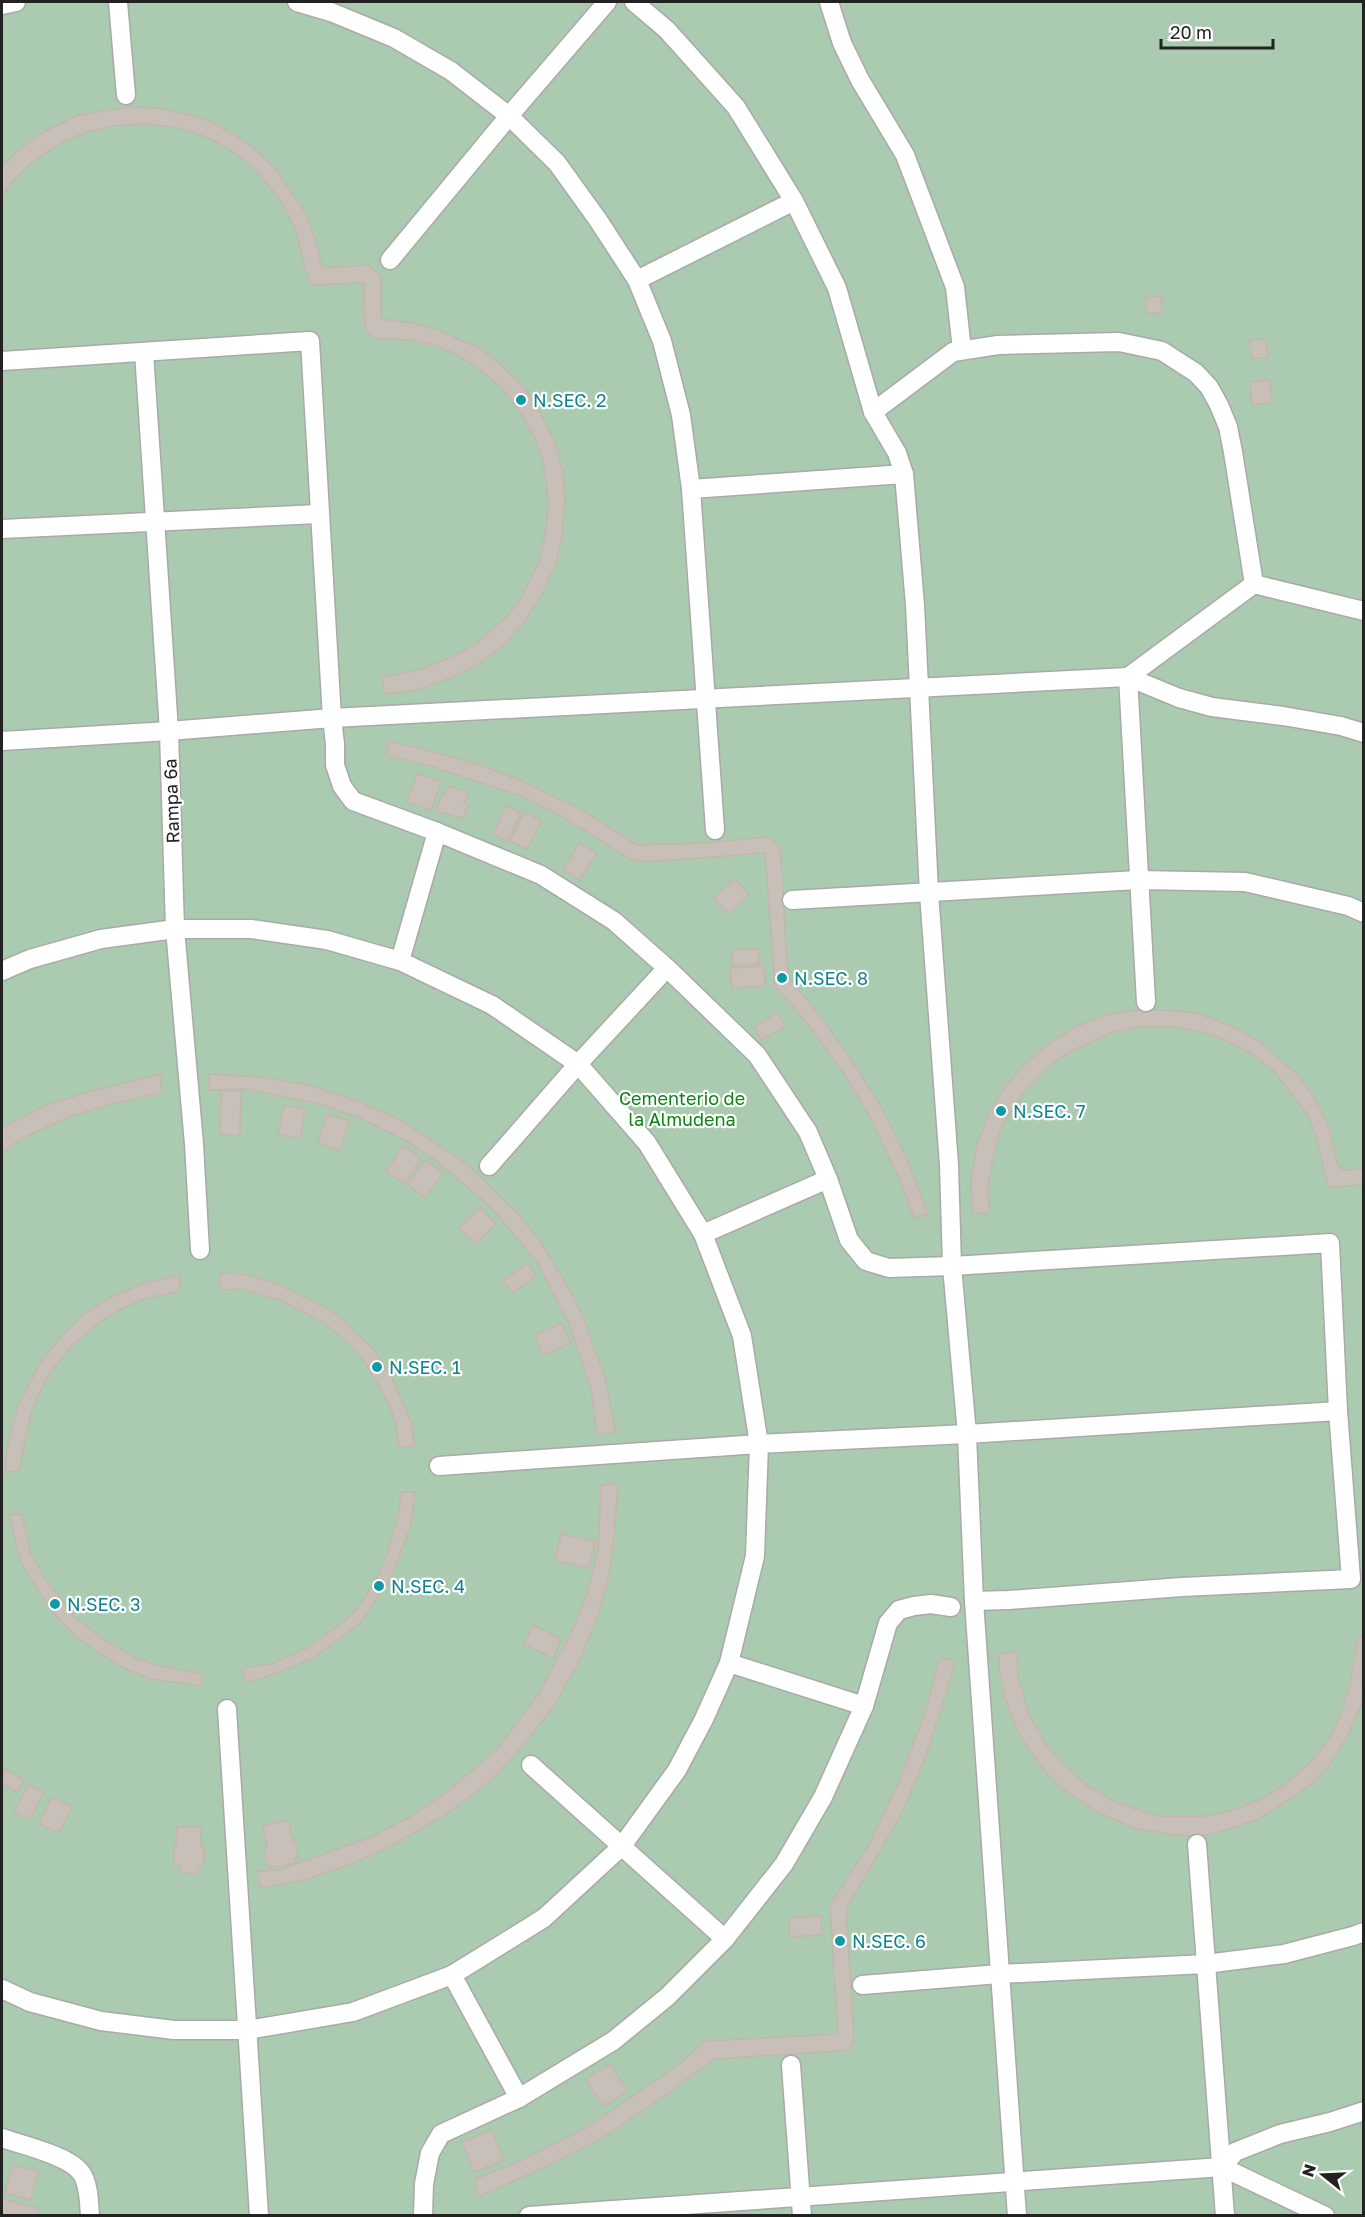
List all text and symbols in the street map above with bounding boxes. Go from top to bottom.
scale bar [1161,12,1274,50]
text: 20 m [1170,21,1212,43]
place label: N.SEC. 2 [533,389,607,411]
marker: N.SEC. 2 [514,393,528,407]
street label: Rampa 6ª [159,758,183,844]
place label: N.SEC. 8 [794,967,868,989]
marker: N.SEC. 8 [775,971,789,985]
park label: Cementerio de la Almudena [619,1087,745,1130]
place label: N.SEC. 7 [1013,1100,1086,1122]
marker: N.SEC. 7 [994,1104,1008,1118]
place label: N.SEC. 1 [389,1356,461,1378]
marker: N.SEC. 1 [370,1360,384,1374]
place label: N.SEC. 4 [391,1575,465,1597]
marker: N.SEC. 4 [372,1579,386,1593]
place label: N.SEC. 3 [67,1593,141,1615]
marker: N.SEC. 3 [48,1597,62,1611]
place label: N.SEC. 6 [852,1930,926,1952]
marker: N.SEC. 6 [833,1934,847,1948]
north arrow [1293,2145,1353,2205]
text: N [1297,2161,1320,2179]

